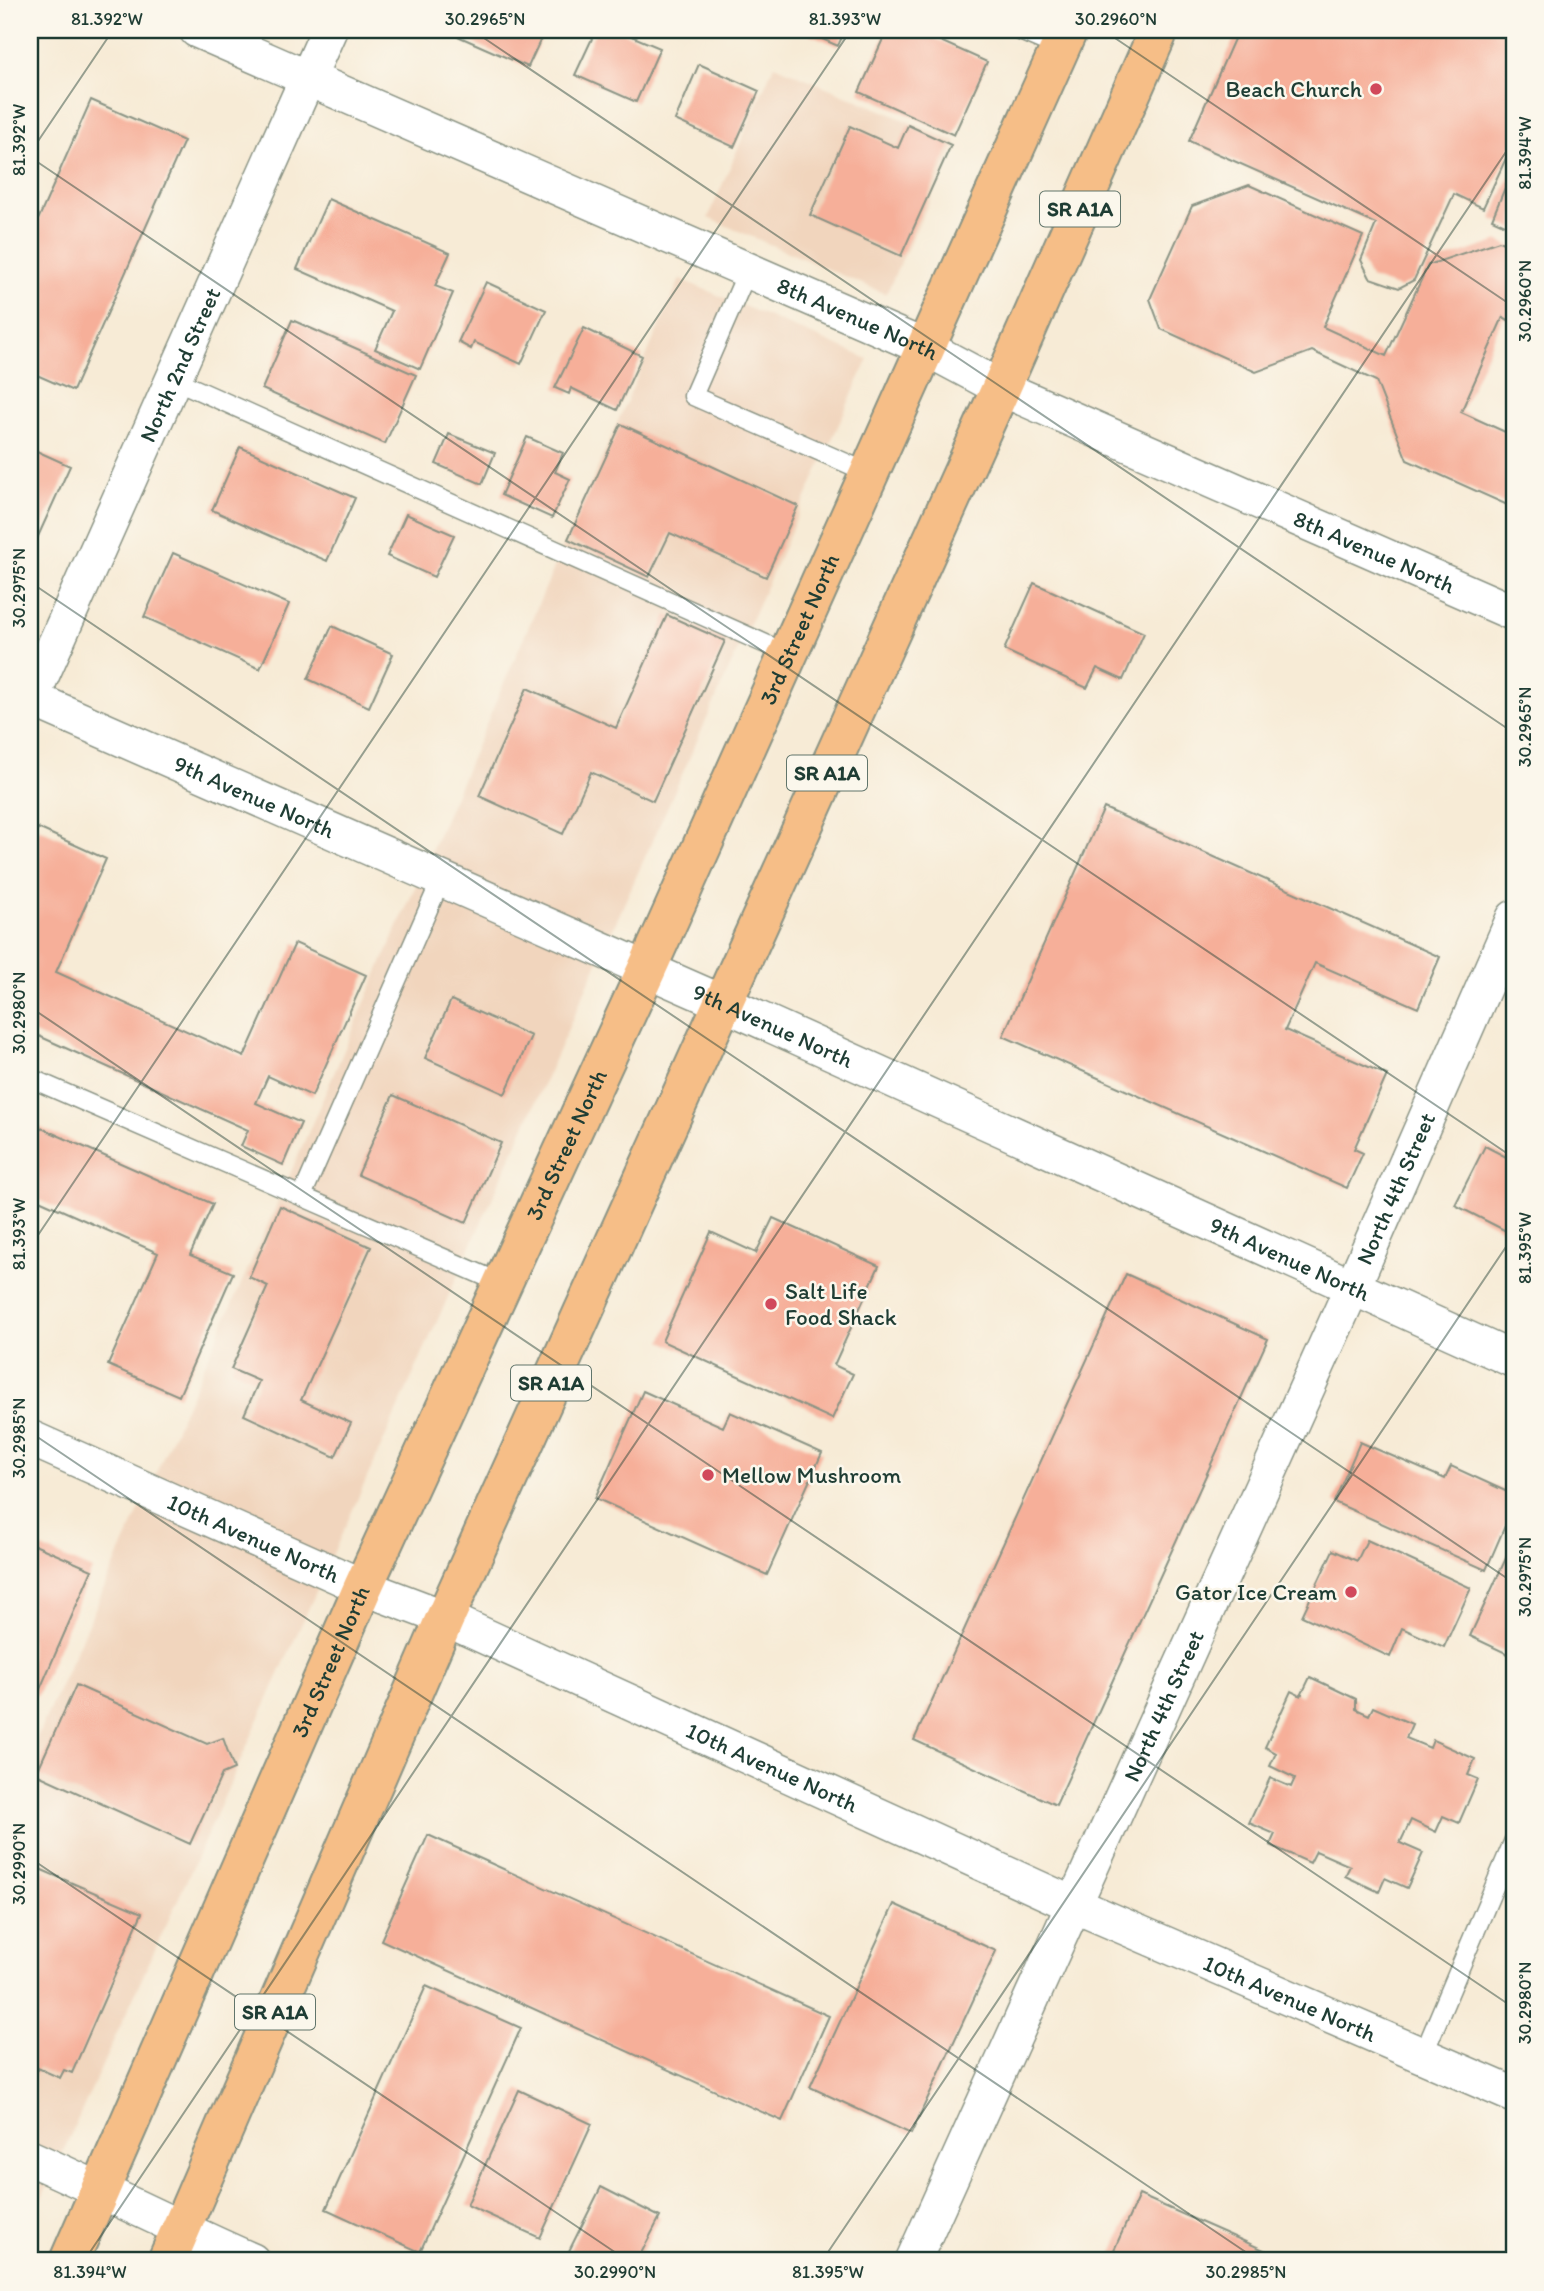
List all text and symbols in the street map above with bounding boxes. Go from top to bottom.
text: 81.392°W [71,8,143,30]
text: 30.2965°N [445,8,525,30]
text: 81.393°W [809,8,881,30]
text: 30.2960°N [1075,8,1157,30]
place label: Beach Church [1225,75,1362,103]
marker: Beach Church [1368,81,1384,97]
text: 81.392°W [8,104,30,176]
text: 81.394°W [1514,116,1536,190]
road number: SR A1A [1040,192,1120,227]
text: 30.2960°N [1514,260,1536,342]
street label: 8th Avenue North [773,271,944,366]
street label: North 2nd Street [133,283,227,447]
street label: 8th Avenue North [1289,504,1460,600]
text: 30.2975°N [8,548,30,628]
street label: 3rd Street North [753,549,845,709]
text: 30.2965°N [1514,687,1536,767]
street label: 9th Avenue North [169,749,340,845]
road number: SR A1A [787,756,867,790]
text: 30.2980°N [8,972,30,1054]
street label: 9th Avenue North [688,977,858,1074]
street label: 3rd Street North [520,1065,613,1224]
street label: North 4th Street [1350,1108,1441,1269]
text: 81.393°W [8,1198,30,1270]
street label: 9th Avenue North [1205,1210,1375,1307]
text: 81.395°W [1514,1212,1536,1284]
place label: Salt Life Food Shack [785,1277,897,1331]
marker: Salt Life Food Shack [763,1296,779,1312]
road number: SR A1A [511,1366,591,1400]
text: 30.2985°N [8,1398,30,1478]
place label: Mellow Mushroom [722,1461,901,1489]
marker: Mellow Mushroom [700,1467,716,1483]
street label: 10th Avenue North [163,1487,345,1589]
text: 30.2975°N [1514,1537,1536,1617]
place label: Gator Ice Cream [1175,1578,1337,1606]
street label: 3rd Street North [285,1581,376,1742]
marker: Gator Ice Cream [1343,1584,1359,1600]
street label: North 4th Street [1117,1625,1210,1786]
street label: 10th Avenue North [682,1716,863,1819]
text: 30.2990°N [8,1823,30,1905]
street label: 10th Avenue North [1199,1948,1381,2048]
text: 30.2980°N [1514,1962,1536,2044]
road number: SR A1A [235,1994,315,2030]
text: 81.394°W [53,2261,127,2283]
text: 30.2990°N [574,2261,656,2283]
text: 81.395°W [792,2261,864,2283]
text: 30.2985°N [1206,2261,1286,2283]

